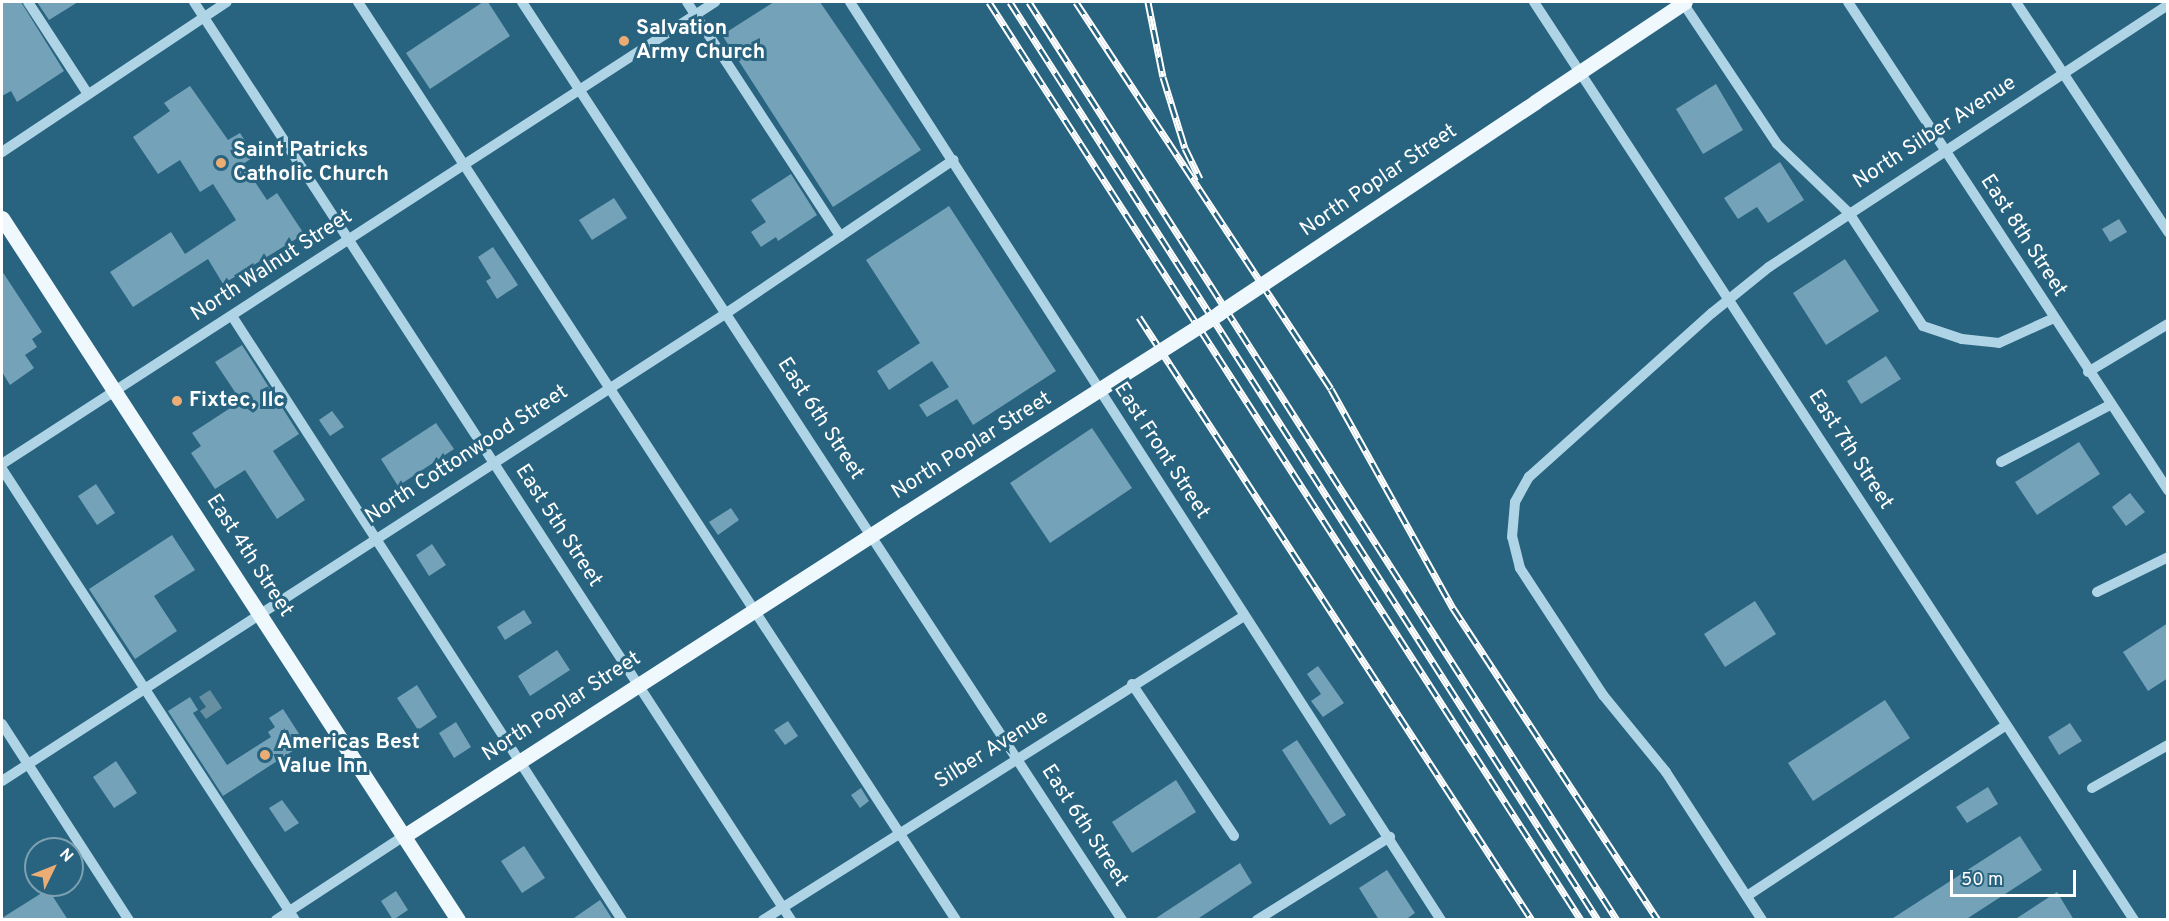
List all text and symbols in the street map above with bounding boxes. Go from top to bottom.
place label: Salvation Army Church [636,16,765,66]
marker: Salvation Army Church [617,34,631,48]
street label: North Silber Avenue [1849,71,2021,195]
street label: North Poplar Street [1296,119,1462,243]
place label: Saint Patricks Catholic Church [233,138,389,188]
marker: Saint Patricks Catholic Church [214,156,228,170]
street label: East 8th Street [1974,170,2072,302]
street label: North Walnut Street [187,204,357,328]
street label: East 6th Street [771,353,869,485]
street label: East Front Street [1107,378,1215,524]
street label: North Cottonwood Street [361,380,573,530]
street label: East 7th Street [1802,385,1898,515]
street label: North Poplar Street [887,387,1057,505]
place label: Fixtec, llc [189,388,285,414]
marker: Fixtec, llc [170,394,184,408]
street label: East 5th Street [509,460,607,592]
street label: East 4th Street [200,490,298,622]
street label: North Poplar Street [478,646,646,768]
street label: Silber Avenue [930,705,1054,795]
place label: Americas Best Value Inn [277,730,420,780]
marker: Americas Best Value Inn [258,748,272,762]
street label: East 6th Street [1035,760,1133,892]
north arrow [24,837,84,897]
text: N [54,845,77,867]
scale bar [1953,858,2079,896]
text: 50 m [1961,869,2003,892]

